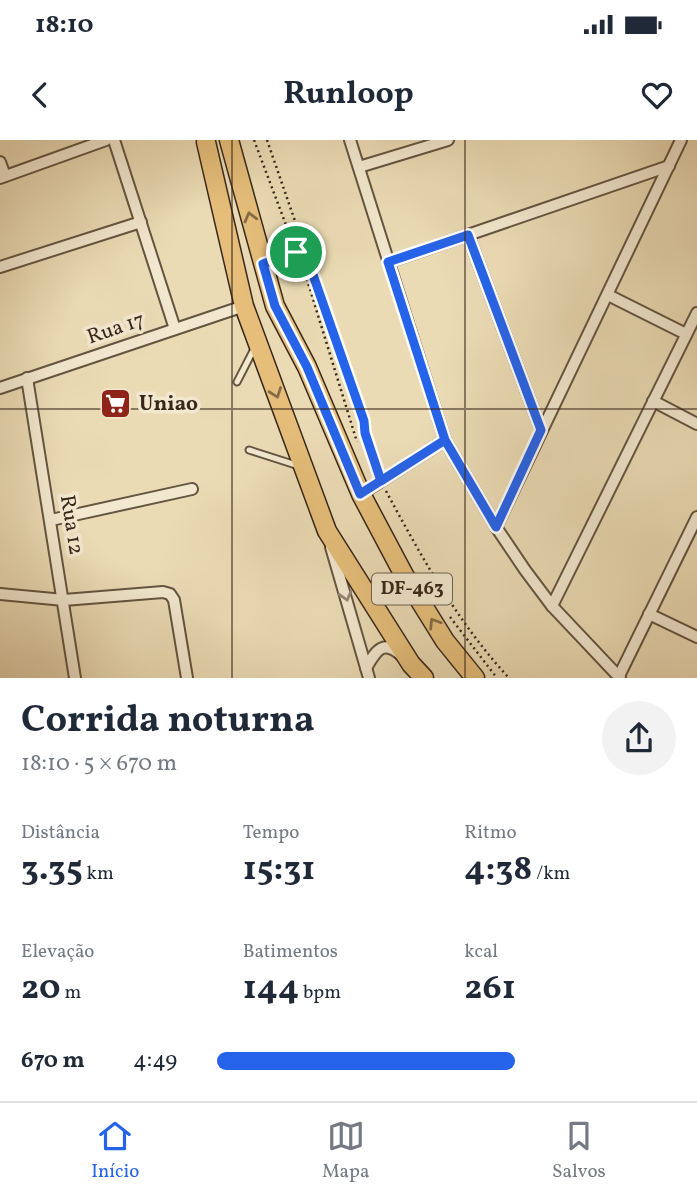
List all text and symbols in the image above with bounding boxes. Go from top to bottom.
text: 18:10 [35,7,93,43]
text: Runloop [283,73,414,117]
icon: back [21,76,59,114]
icon: heart [638,76,676,114]
one-way arrow [244,211,259,223]
pin [266,222,326,282]
icon: arrive [277,233,315,271]
street label: Rua 17 [83,306,149,352]
supermarket icon: Uniao [99,387,133,421]
one-way arrow [268,387,282,399]
place label: Uniao [139,390,198,419]
street label: Rua 12 [52,493,90,557]
road number: DF-463 [372,573,452,604]
one-way arrow [337,590,352,602]
one-way arrow [429,618,442,631]
text: Corrida noturna [21,695,315,748]
button: share [602,701,676,775]
text: 18:10 · 5 × 670 m [21,748,177,780]
text: Distância [21,820,100,846]
text: Tempo [243,820,299,846]
text: Ritmo [464,820,517,846]
text: 3.35 [21,846,83,894]
text: 15:31 [243,846,315,894]
text: 4:38 [464,846,532,894]
text: km [83,861,114,887]
text: /km [532,861,570,887]
text: Elevação [21,939,94,965]
text: Batimentos [243,939,338,965]
text: kcal [464,939,498,965]
text: 20 [21,965,61,1013]
text: 144 [243,965,299,1013]
text: 261 [464,965,516,1013]
text: m [61,980,81,1006]
text: bpm [299,980,341,1006]
text: 670 m [21,1045,85,1077]
text: 4:49 [133,1045,177,1077]
tab: Início [91,1117,139,1185]
tab: Mapa [322,1117,369,1185]
tab: Salvos [552,1117,606,1185]

